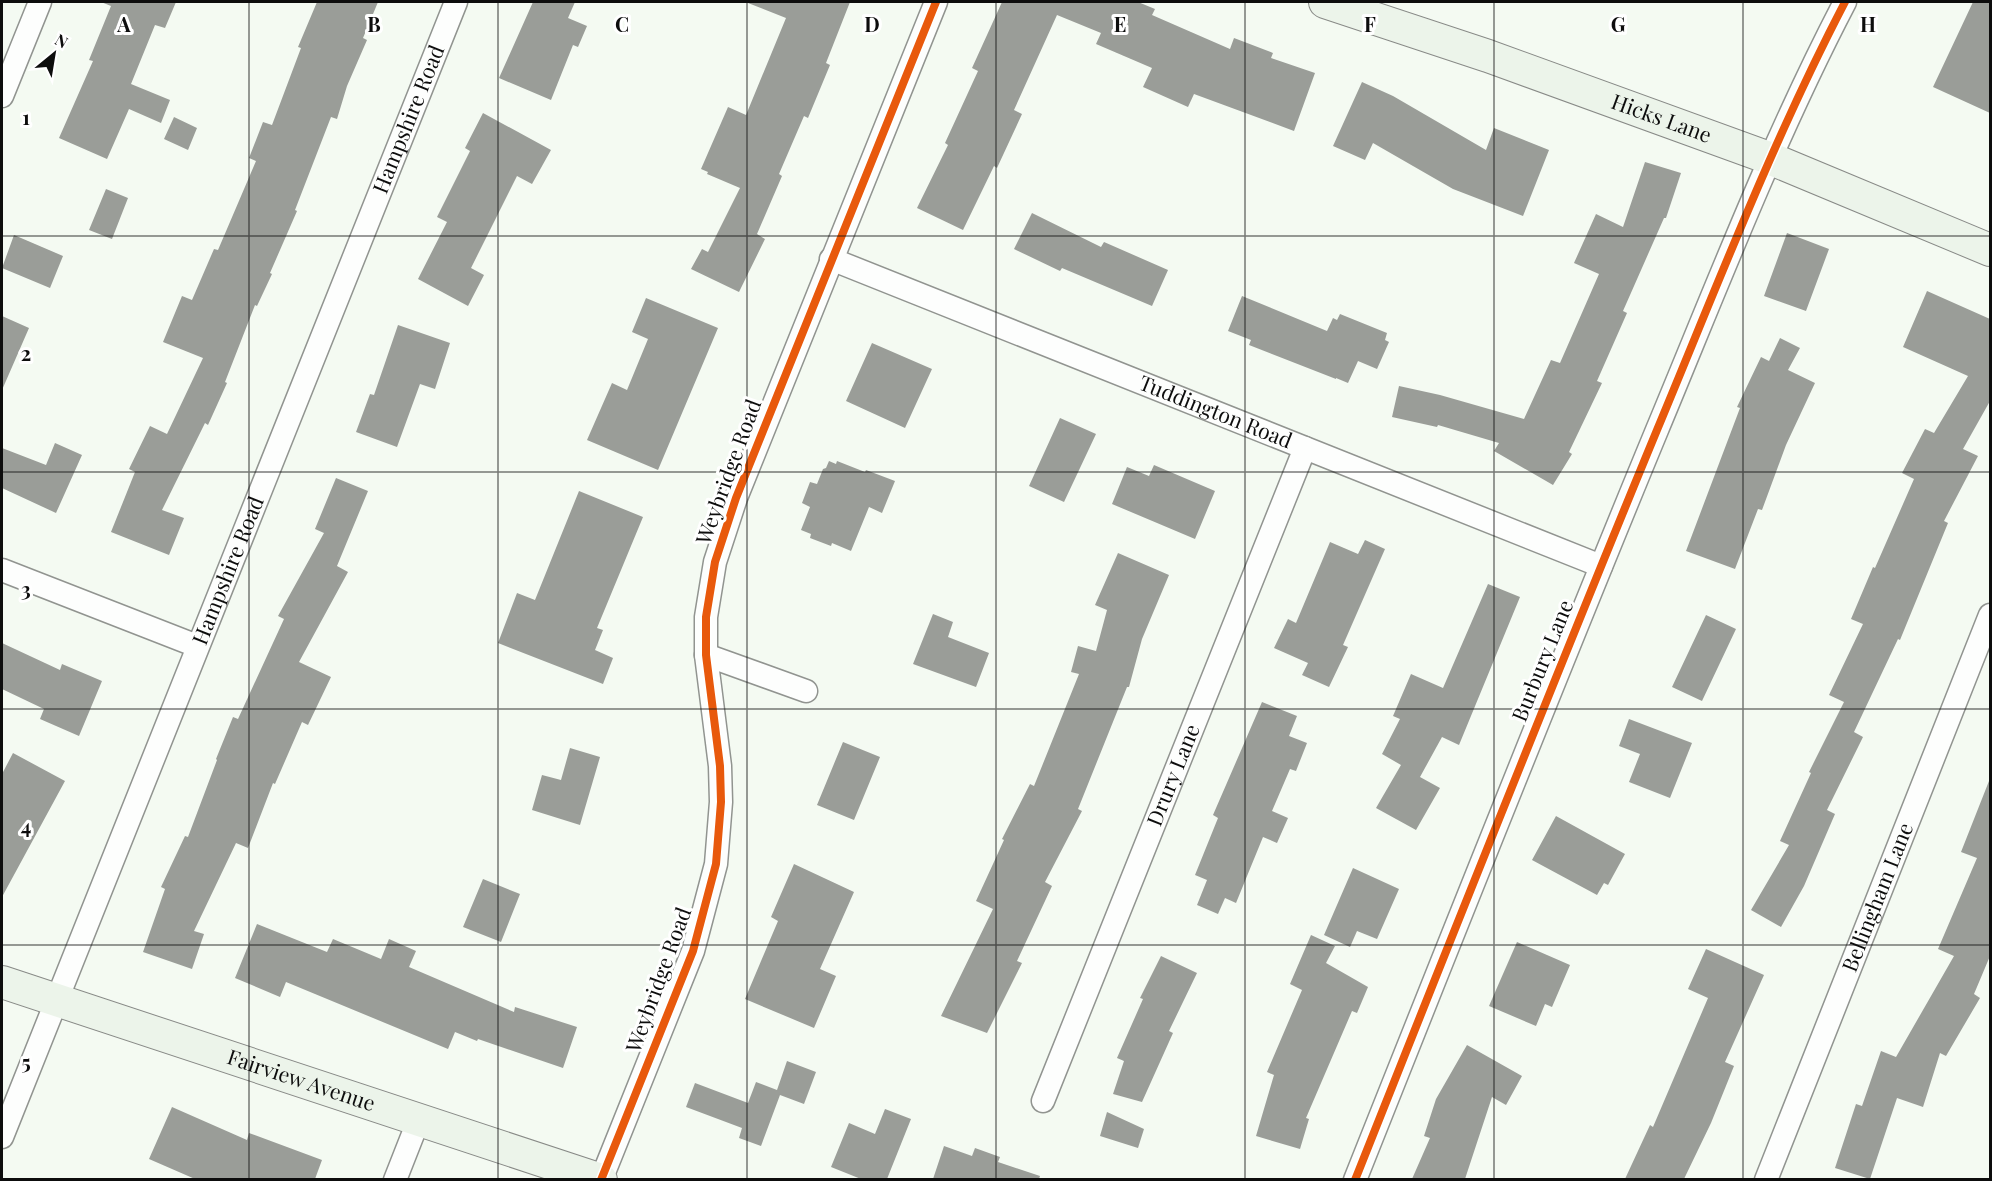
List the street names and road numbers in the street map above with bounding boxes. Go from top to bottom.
street label: Hampshire Road [365,40,449,197]
street label: Hicks Lane [1608,86,1716,148]
street label: Tuddington Road [1136,367,1297,454]
street label: Weybridge Road [688,395,766,549]
street label: Hampshire Road [184,492,269,648]
street label: Burbury Lane [1504,595,1578,725]
street label: Drury Lane [1139,719,1205,830]
street label: Bellingham Lane [1834,818,1918,975]
street label: Weybridge Road [618,903,696,1057]
street label: Fairview Avenue [224,1041,379,1116]

